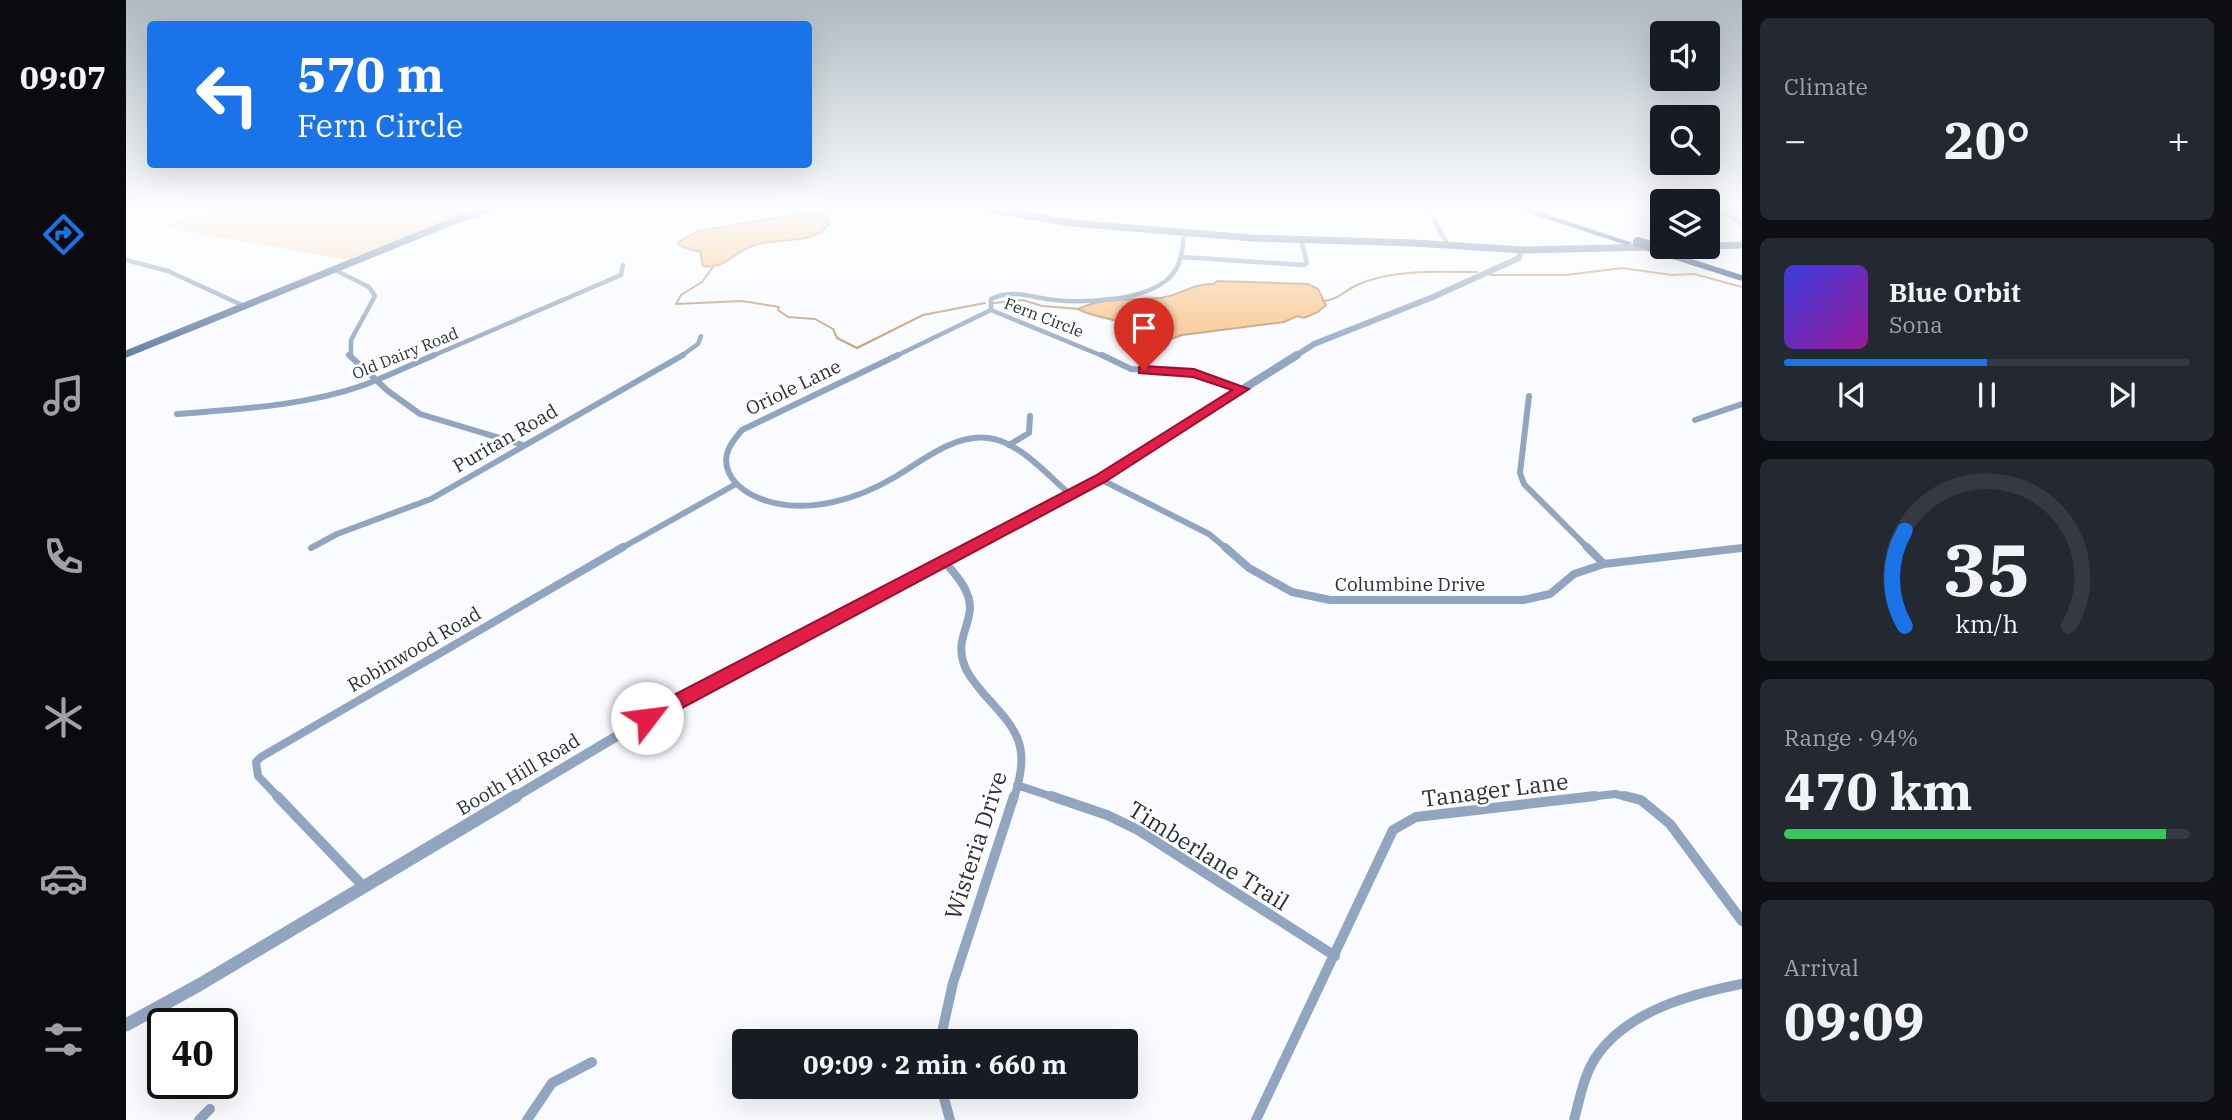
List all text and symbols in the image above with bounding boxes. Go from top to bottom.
map controls [1650,21,1720,259]
button: sound [1650,21,1720,91]
text: 570 m [297,42,444,105]
icon: left [182,49,273,140]
text: 09:07 [20,56,106,98]
text: Climate [1784,71,1868,101]
text: Fern Circle [297,104,463,146]
button: search [1650,105,1720,175]
text: 20° [1944,106,2030,173]
text: − [1784,115,1807,164]
text: + [2167,115,2190,164]
button: layers [1650,189,1720,259]
icon: directions [39,210,88,259]
text: Blue Orbit [1889,275,2021,309]
street label: Fern Circle [1002,293,1086,341]
pin [1114,298,1174,370]
icon: arrive [1125,309,1163,347]
text: Sona [1889,309,1943,339]
street label: Old Dairy Road [349,323,461,383]
street label: Oriole Lane [741,354,845,420]
icon: music [39,371,88,420]
icon: previous [1833,376,1871,414]
icon: pause [1968,376,2006,414]
icon: next [2103,376,2141,414]
street label: Puritan Road [448,398,562,478]
text: 35 [1943,521,2031,616]
icon: phone [39,532,88,581]
street label: Columbine Drive [1335,572,1485,596]
street label: Robinwood Road [343,601,485,697]
text: km/h [1955,607,2019,640]
position arrow [610,681,684,755]
icon: climate [39,693,88,742]
text: Range · 94% [1784,722,1918,752]
street label: Booth Hill Road [452,728,584,820]
text: 470 km [1784,757,1973,824]
street label: Tanager Lane [1420,765,1570,813]
street label: Wisteria Drive [937,767,1013,923]
street label: Timberlane Trail [1123,794,1295,917]
icon: car [39,854,88,903]
text: Arrival [1784,952,1859,982]
text: 09:09 [1784,987,1925,1054]
speed limit sign: 40 [147,1008,238,1099]
icon: filters [39,1015,88,1064]
text: 09:09 · 2 min · 660 m [803,1047,1067,1081]

